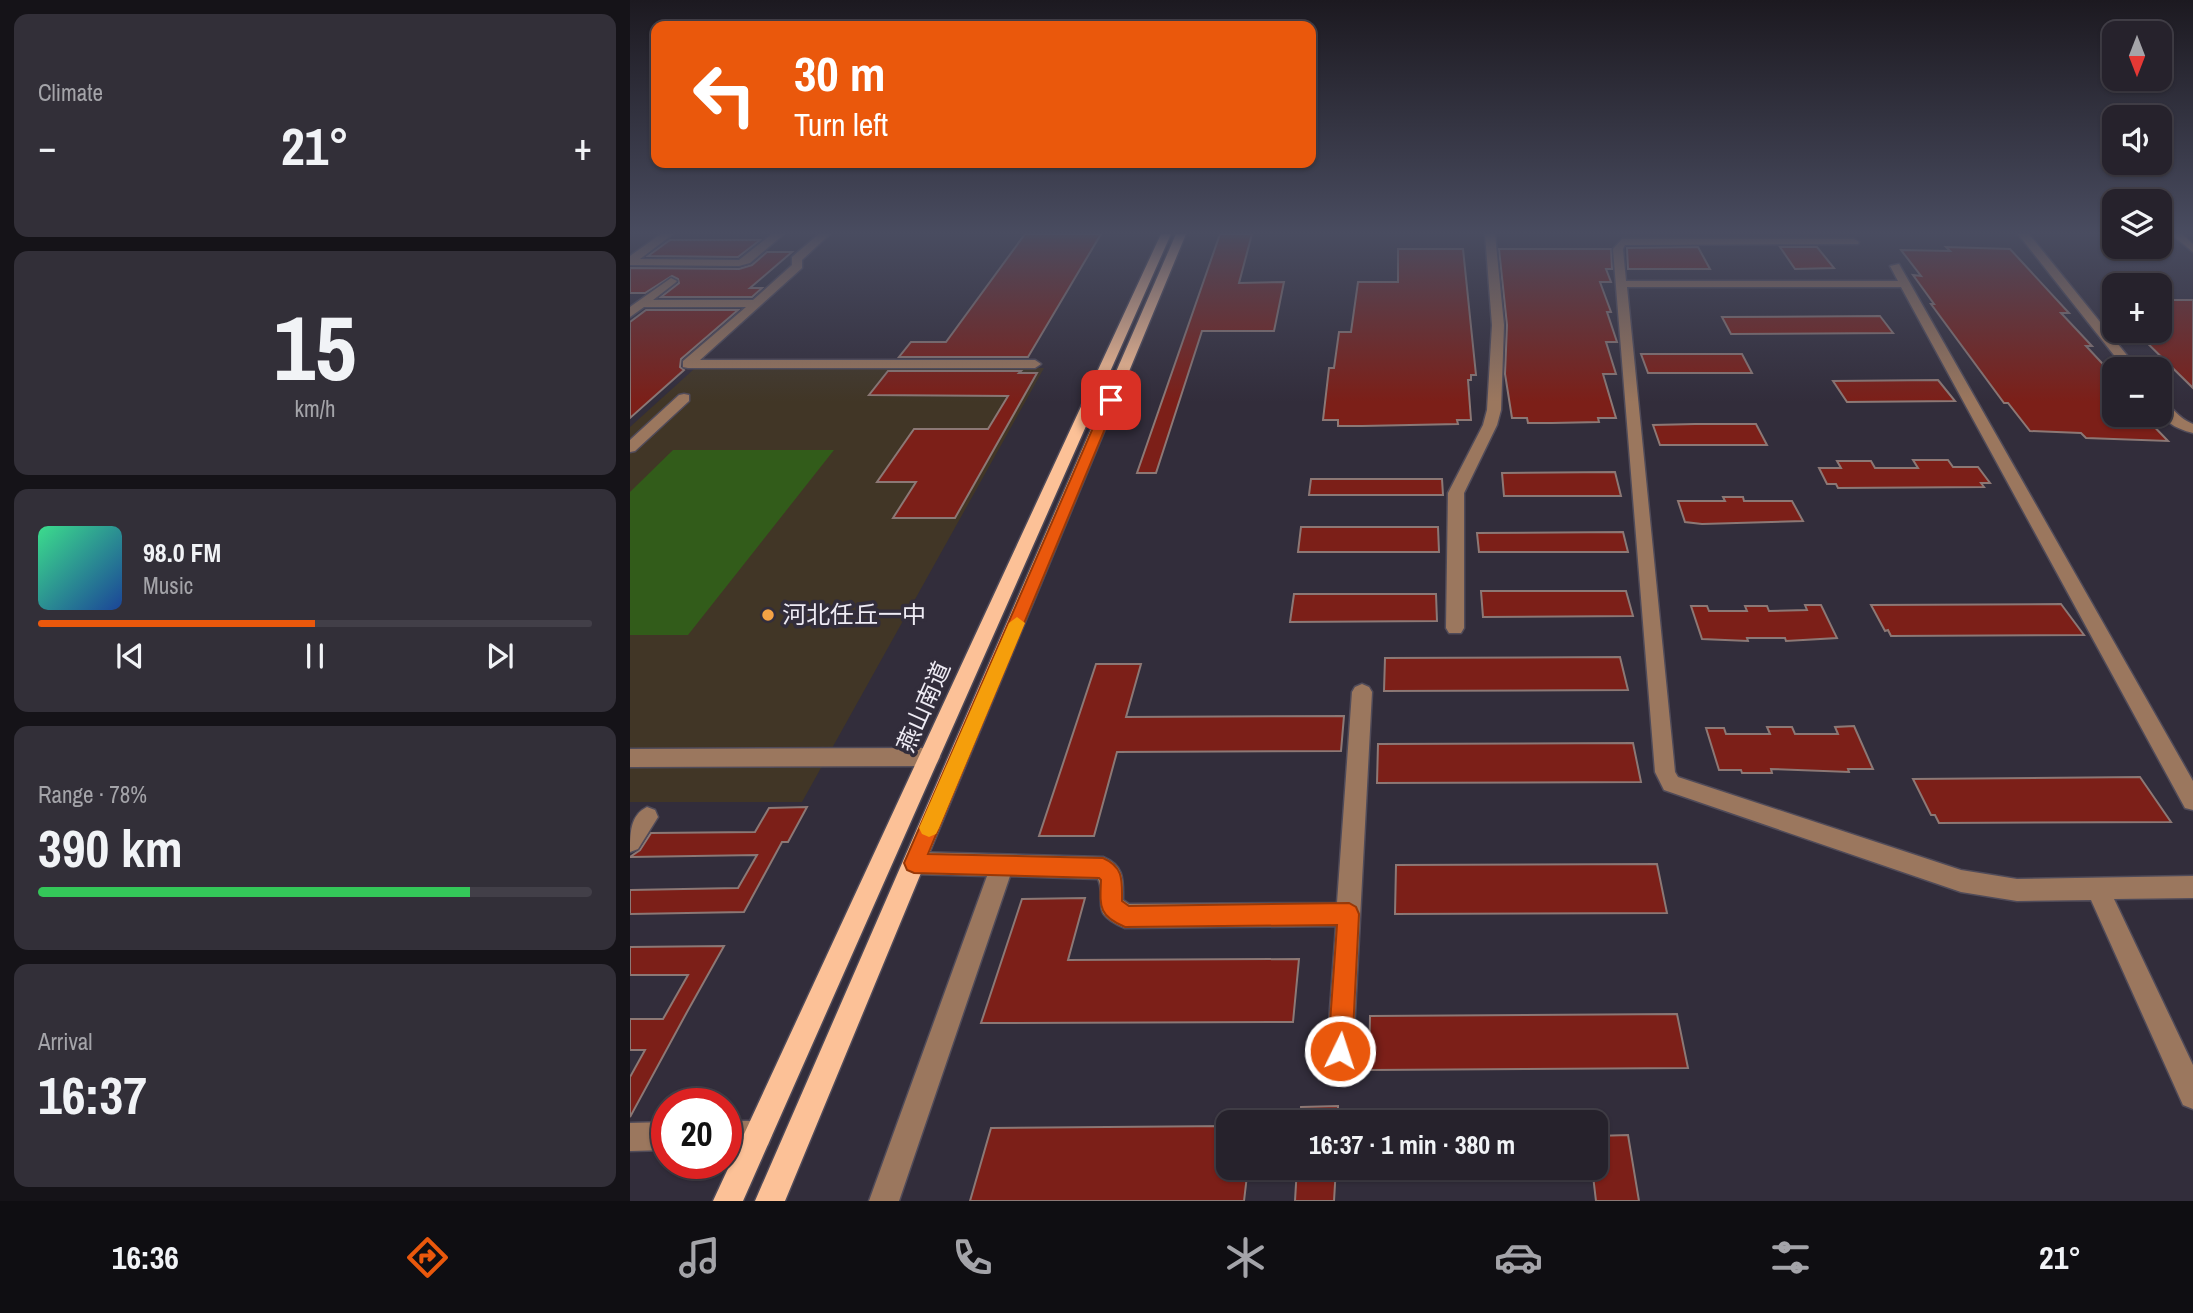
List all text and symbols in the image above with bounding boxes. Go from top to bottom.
north arrow [2102,21,2172,91]
map controls [2102,21,2172,427]
text: 30 m [794,40,886,106]
icon: left [679,49,770,140]
text: Climate [38,77,103,108]
text: Turn left [794,103,888,146]
button: sound [2102,105,2172,175]
text: 21° [281,111,349,181]
text: − [38,121,56,172]
text: + [574,121,592,172]
button: layers [2102,189,2172,259]
button: + [2102,273,2172,343]
text: 15 [274,286,357,408]
button: − [2102,357,2172,427]
pin [1081,370,1141,430]
icon: arrive [1092,381,1130,419]
text: km/h [295,393,335,424]
text: 98.0 FM [143,535,221,570]
text: Music [143,570,193,601]
place label: 河北任丘一中 [782,598,926,630]
marker: 河北任丘一中 [760,607,776,623]
icon: previous [111,637,149,675]
icon: pause [296,637,334,675]
icon: next [481,637,519,675]
street label: 燕山南道 [889,656,957,757]
text: Range · 78% [38,779,147,810]
text: 390 km [38,813,183,883]
position arrow [1303,1014,1377,1088]
text: Arrival [38,1026,93,1057]
text: 16:37 [38,1060,147,1130]
speed limit sign: 20 [651,1088,742,1179]
text: 16:37 · 1 min · 380 m [1309,1127,1515,1162]
icon: directions [403,1233,452,1282]
icon: music [675,1233,724,1282]
icon: phone [948,1233,997,1282]
icon: climate [1221,1233,1270,1282]
icon: car [1494,1233,1543,1282]
icon: filters [1766,1233,1815,1282]
text: 16:36 [112,1236,179,1279]
text: 21° [2039,1236,2081,1279]

